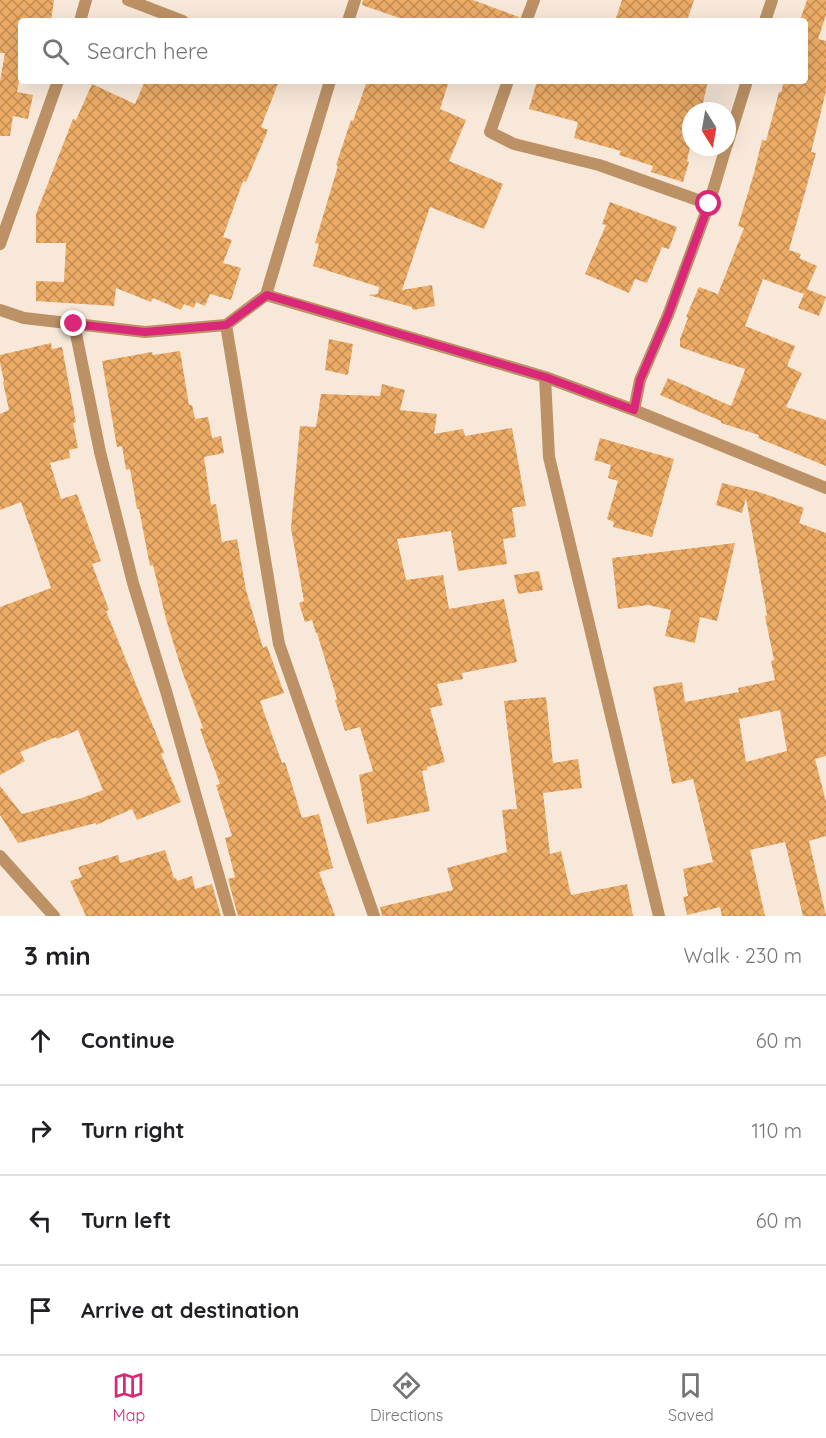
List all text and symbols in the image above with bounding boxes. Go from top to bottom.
search box [18,18,808,84]
icon: search [39,35,72,68]
text: Search here [87,37,208,65]
north arrow [682,102,736,156]
route start [695,190,721,216]
route end [60,310,86,336]
text: 3 min [24,939,91,972]
text: Walk · 230 m [683,943,802,968]
icon: ahead [24,1024,57,1057]
text: Continue [81,1026,175,1054]
text: 60 m [756,1028,802,1053]
icon: right [24,1114,57,1147]
text: Turn right [81,1116,185,1144]
text: 110 m [752,1118,802,1143]
icon: left [24,1204,57,1237]
text: Turn left [81,1206,171,1234]
text: 60 m [756,1208,802,1233]
icon: arrive [24,1294,57,1327]
text: Arrive at destination [81,1296,299,1324]
tab: Map [112,1369,145,1425]
tab: Directions [370,1369,443,1425]
tab: Saved [668,1369,714,1425]

